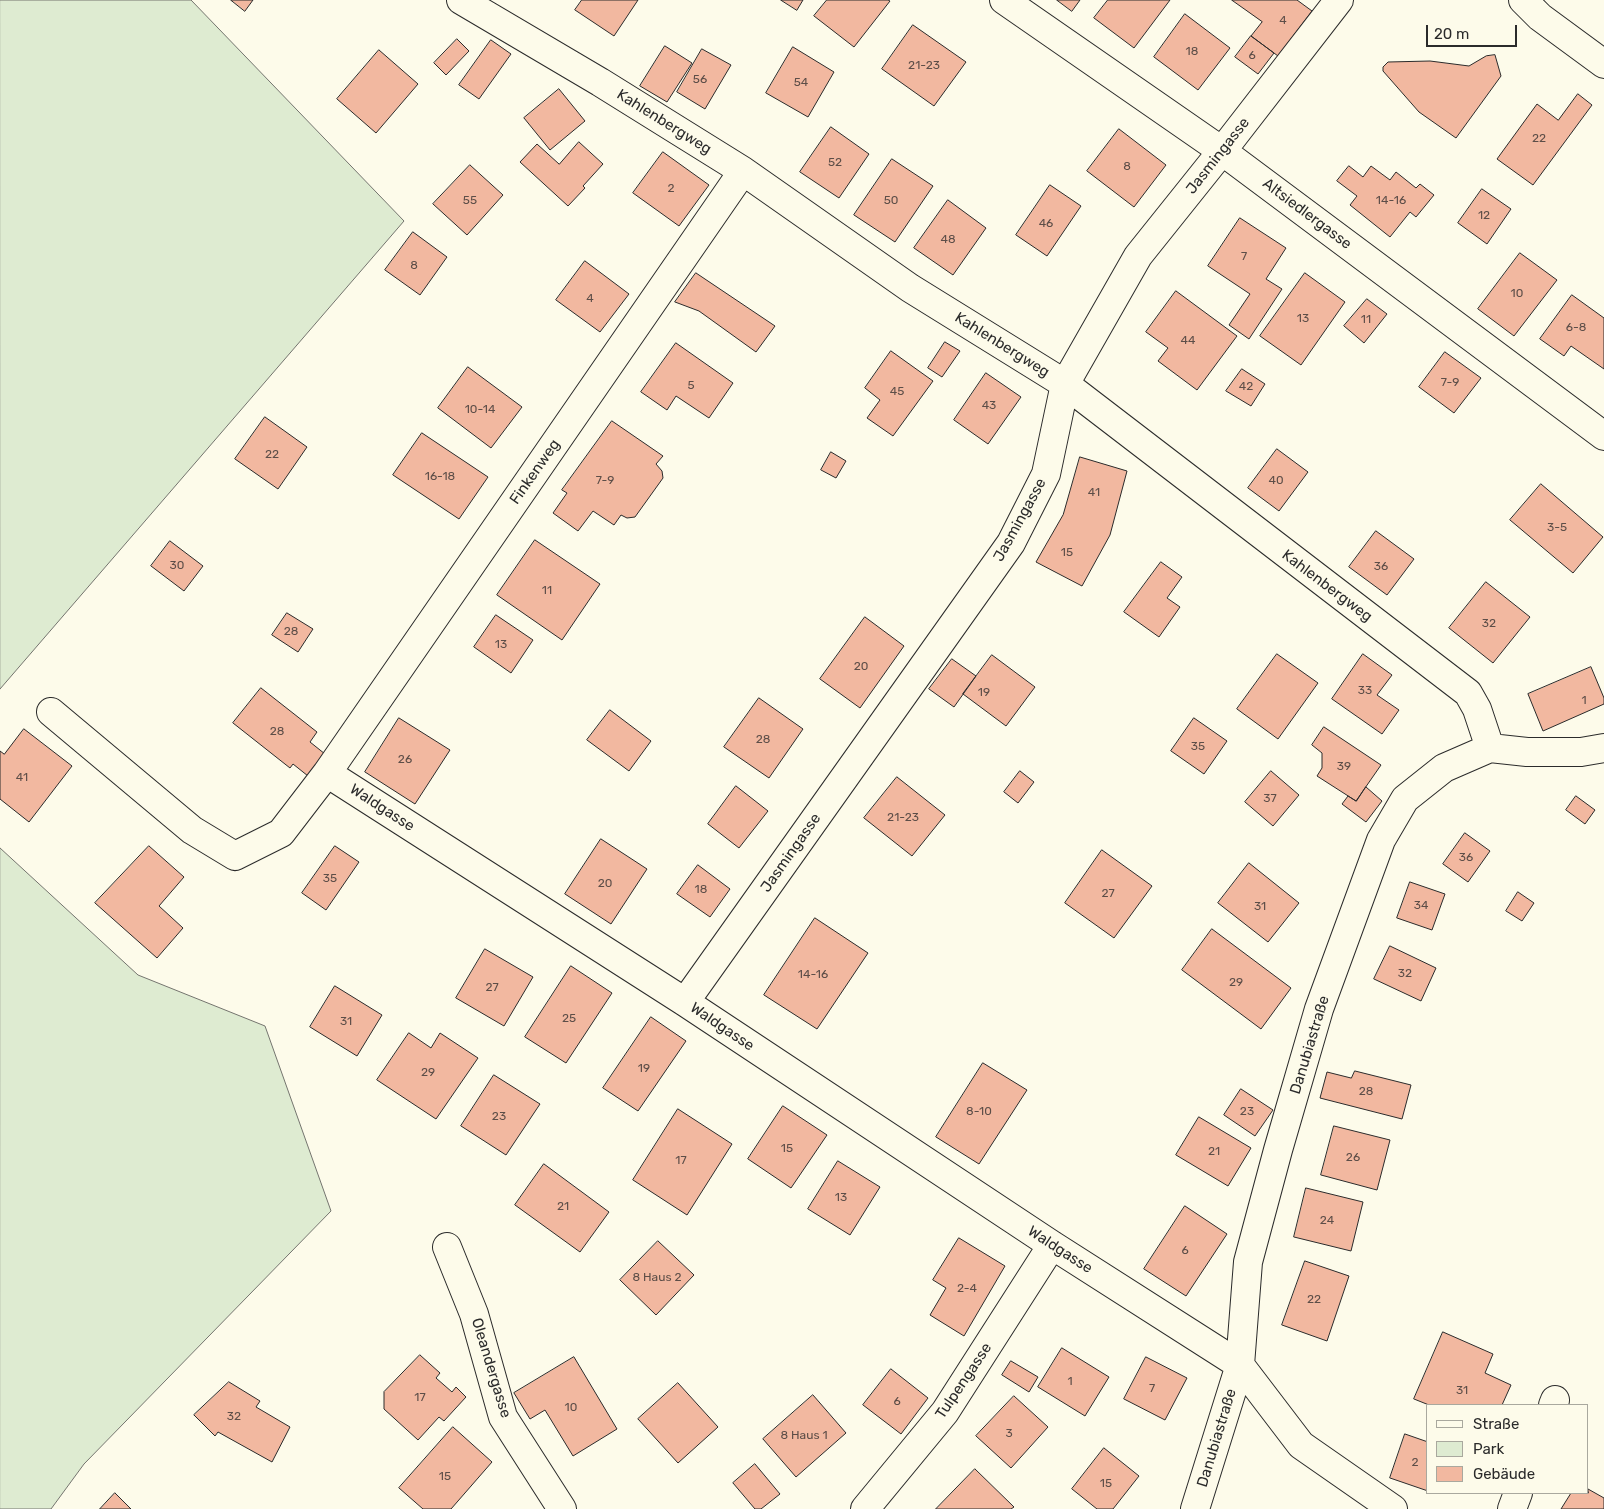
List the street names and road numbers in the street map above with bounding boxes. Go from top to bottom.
street label: Kahlenbergweg [613,86,715,158]
street label: Jasmingasse [1182,114,1254,198]
street label: Altsiedlergasse [1259,175,1355,253]
street label: Kahlenbergweg [951,309,1053,381]
street label: Finkenweg [506,436,564,508]
street label: Jasmingasse [990,475,1050,565]
street label: Kahlenbergweg [1278,546,1376,626]
street label: Waldgasse [346,780,418,836]
street label: Jasmingasse [757,810,825,896]
street label: Danubiastraße [1286,994,1334,1096]
street label: Waldgasse [687,999,757,1055]
street label: Waldgasse [1024,1222,1096,1278]
street label: Oleandergasse [467,1316,515,1420]
street label: Tulpengasse [932,1340,996,1422]
street label: Danubiastraße [1193,1387,1241,1489]

